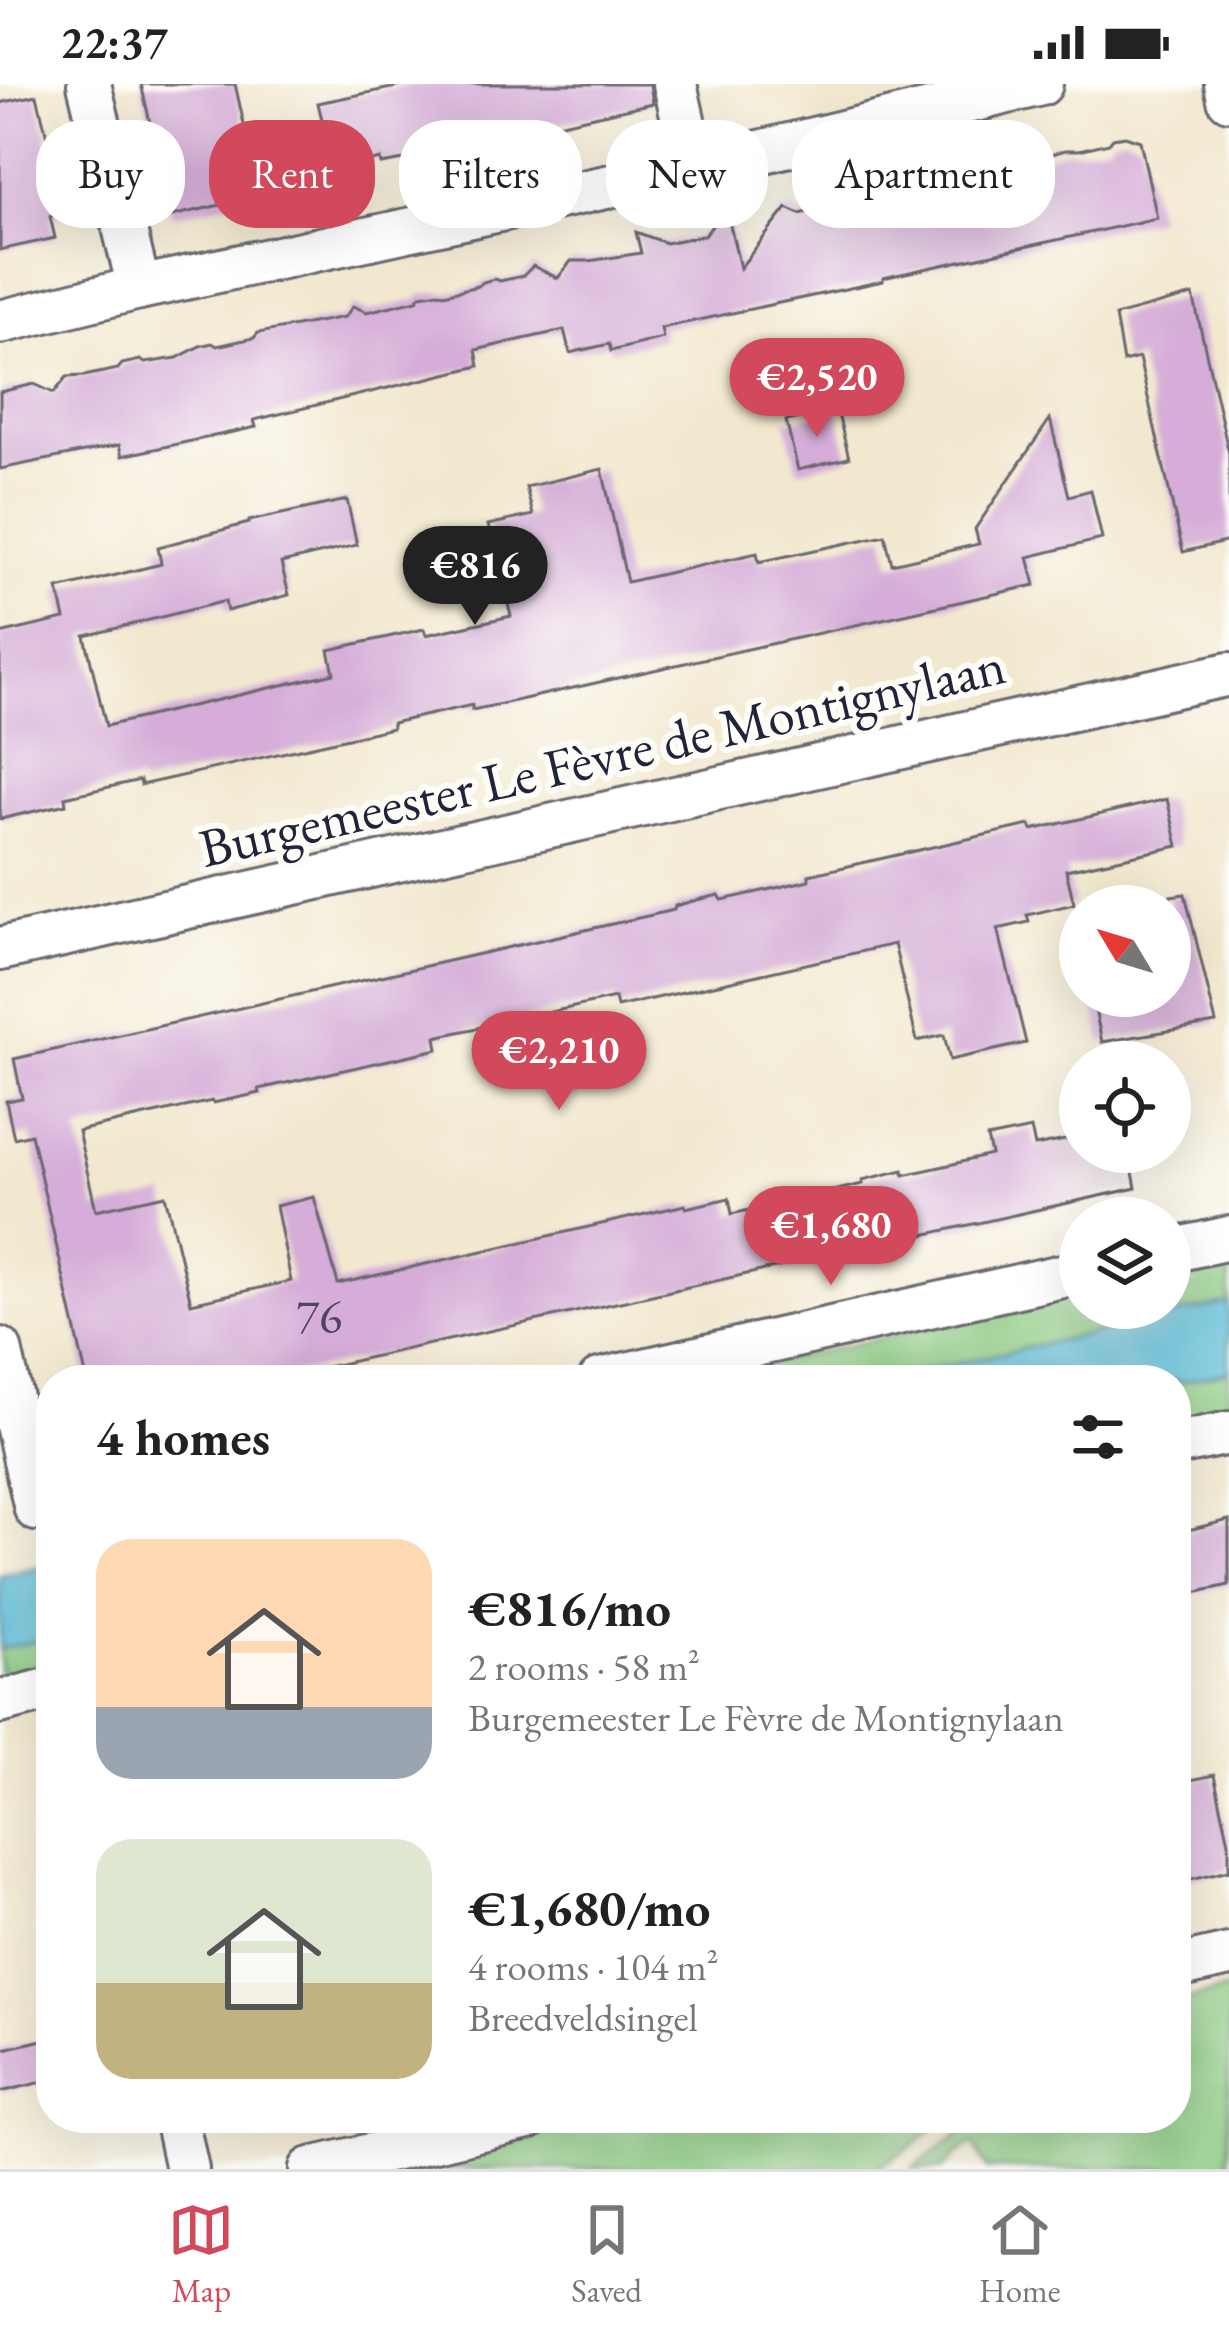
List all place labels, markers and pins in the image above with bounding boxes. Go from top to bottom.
pin: €2,520 [719,338,915,440]
pin: €816 [404,526,546,628]
pin: €2,210 [461,1011,657,1113]
pin: €1,680 [733,1186,929,1288]

